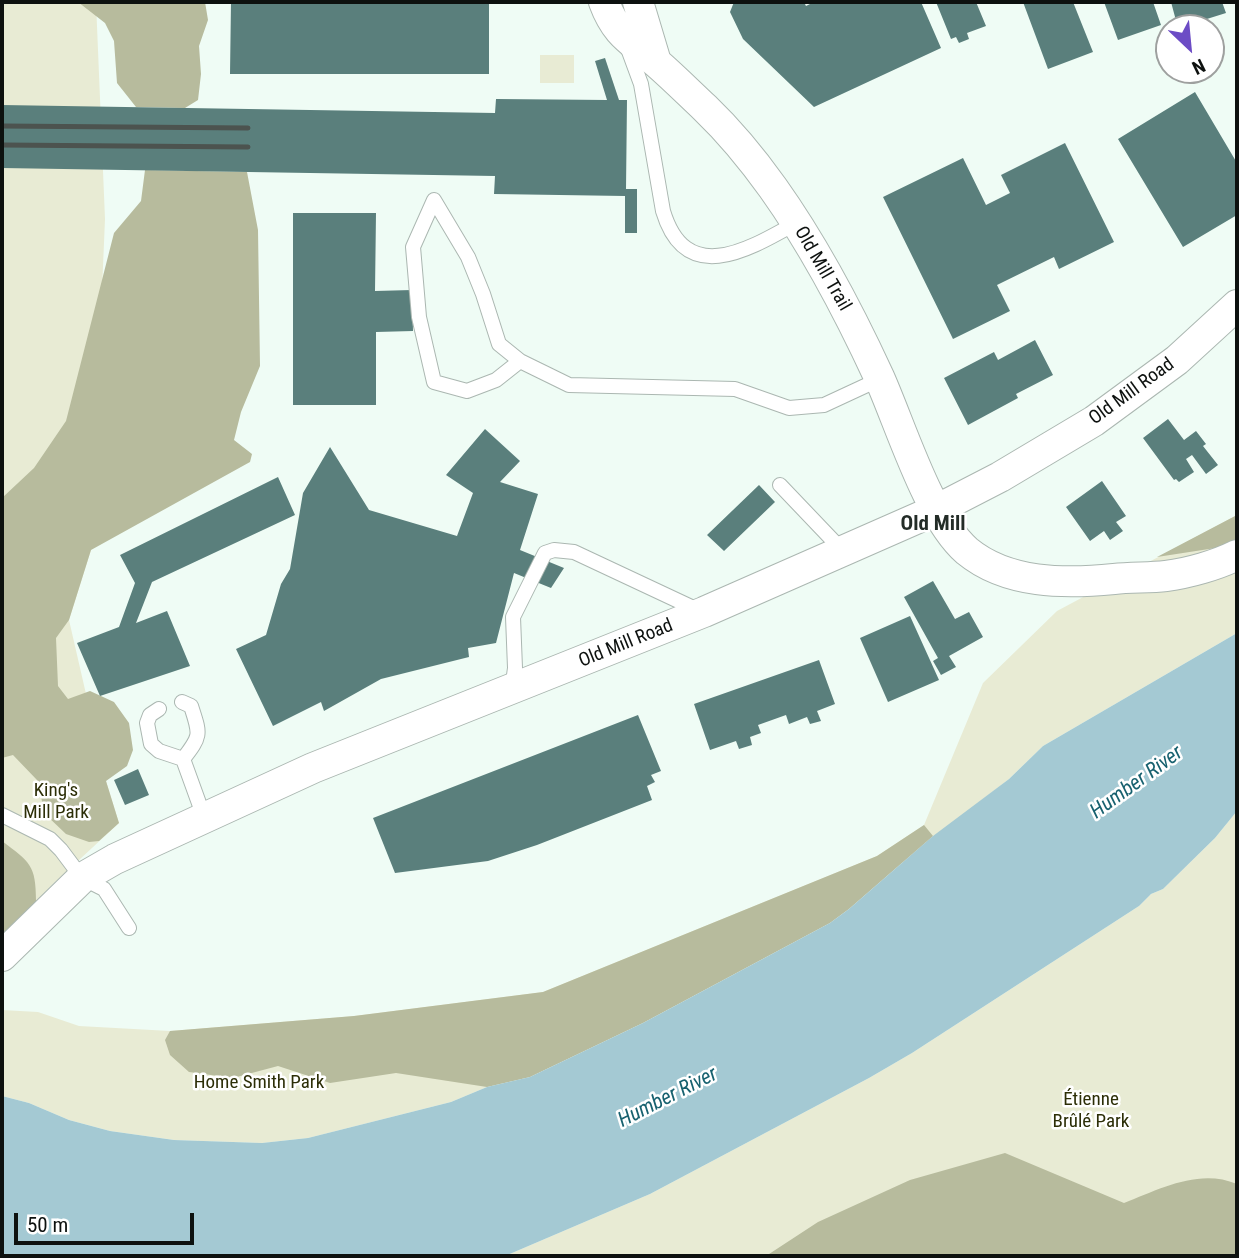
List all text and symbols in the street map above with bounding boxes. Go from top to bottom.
north arrow [1155,14,1225,84]
text: N [1188,54,1209,79]
street label: Old Mill Trail [789,223,855,315]
street label: Old Mill Road [1085,354,1179,430]
district label: Old Mill [900,512,966,538]
street label: Old Mill Road [576,615,676,673]
water label: Humber River [1086,741,1188,825]
park label: King's Mill Park [23,780,89,824]
water label: Humber River [614,1062,722,1134]
park label: Home Smith Park [194,1072,324,1094]
park label: Étienne Brûlé Park [1053,1089,1129,1133]
scale bar [18,1198,198,1242]
text: 50 m [27,1213,68,1237]

